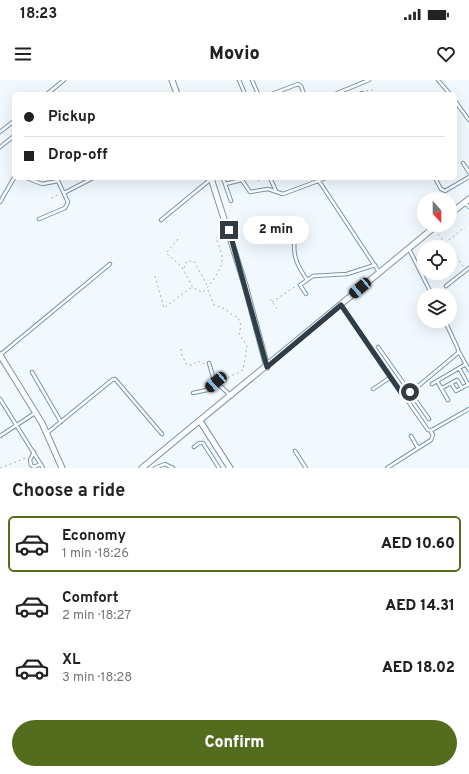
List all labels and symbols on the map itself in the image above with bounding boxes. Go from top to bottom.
north arrow [417,192,457,232]
callout: 2 min [243,216,309,244]
route end [220,221,238,239]
car [347,276,373,300]
car [203,370,229,394]
route start [401,383,419,401]

